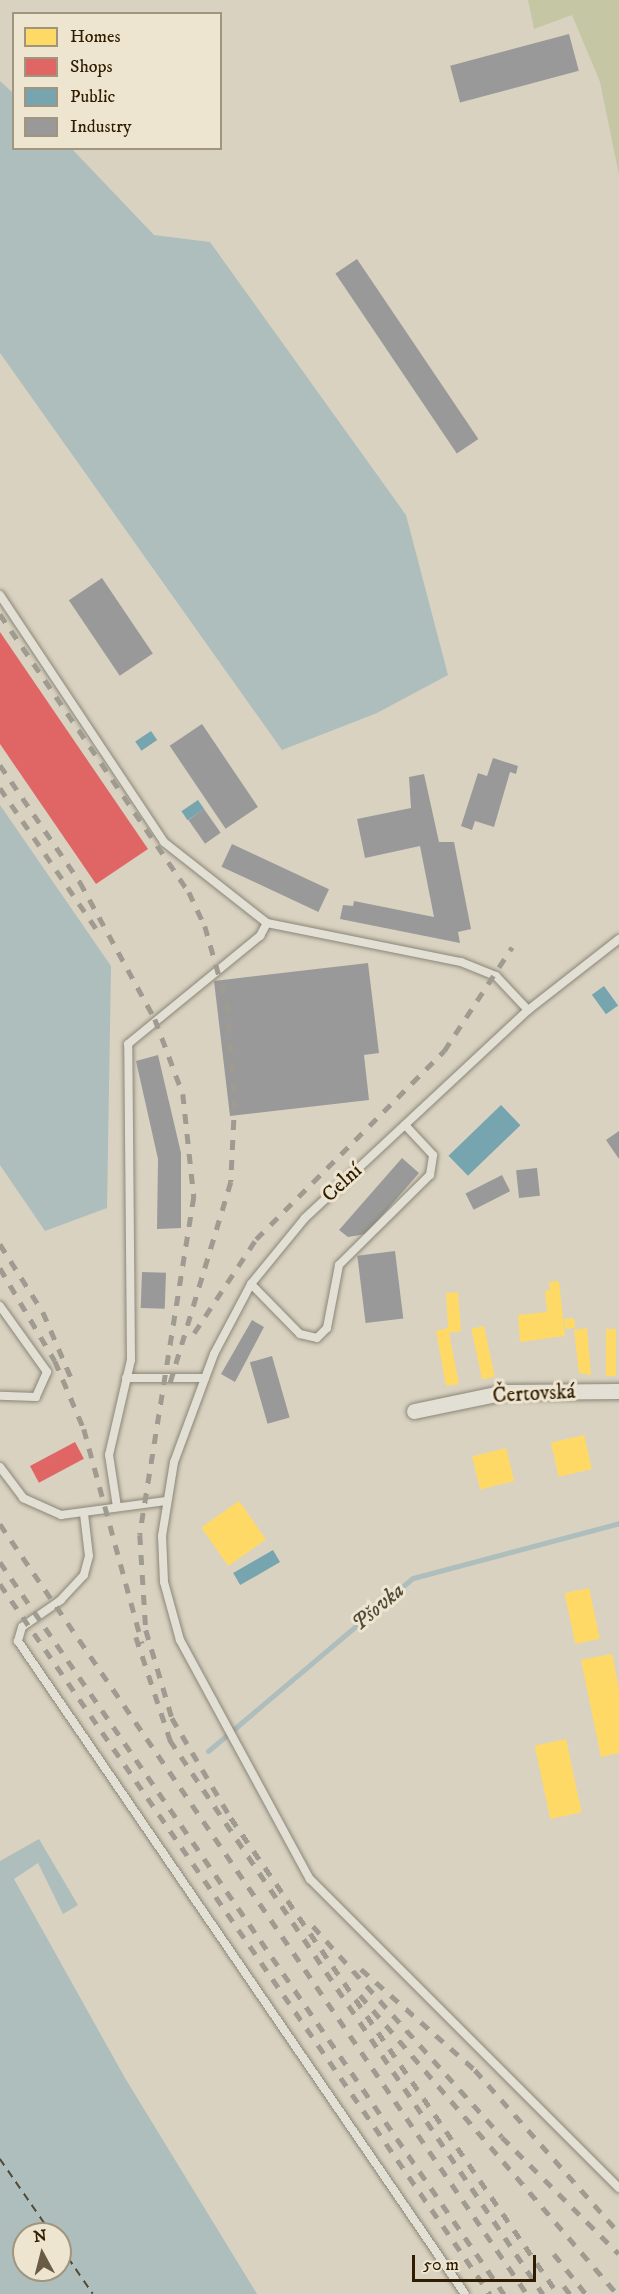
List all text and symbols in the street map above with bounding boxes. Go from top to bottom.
legend [12,12,222,150]
text: Homes [70,26,121,48]
text: Shops [70,56,113,78]
text: Public [70,86,115,108]
text: Industry [70,116,131,138]
street label: Celní [317,1158,367,1208]
street label: Čertovská [492,1379,576,1409]
water label: Pšovka [346,1577,410,1637]
north arrow [12,2222,72,2282]
text: N [32,2225,48,2247]
scale bar [415,2243,540,2281]
text: 50 m [423,2254,459,2276]

